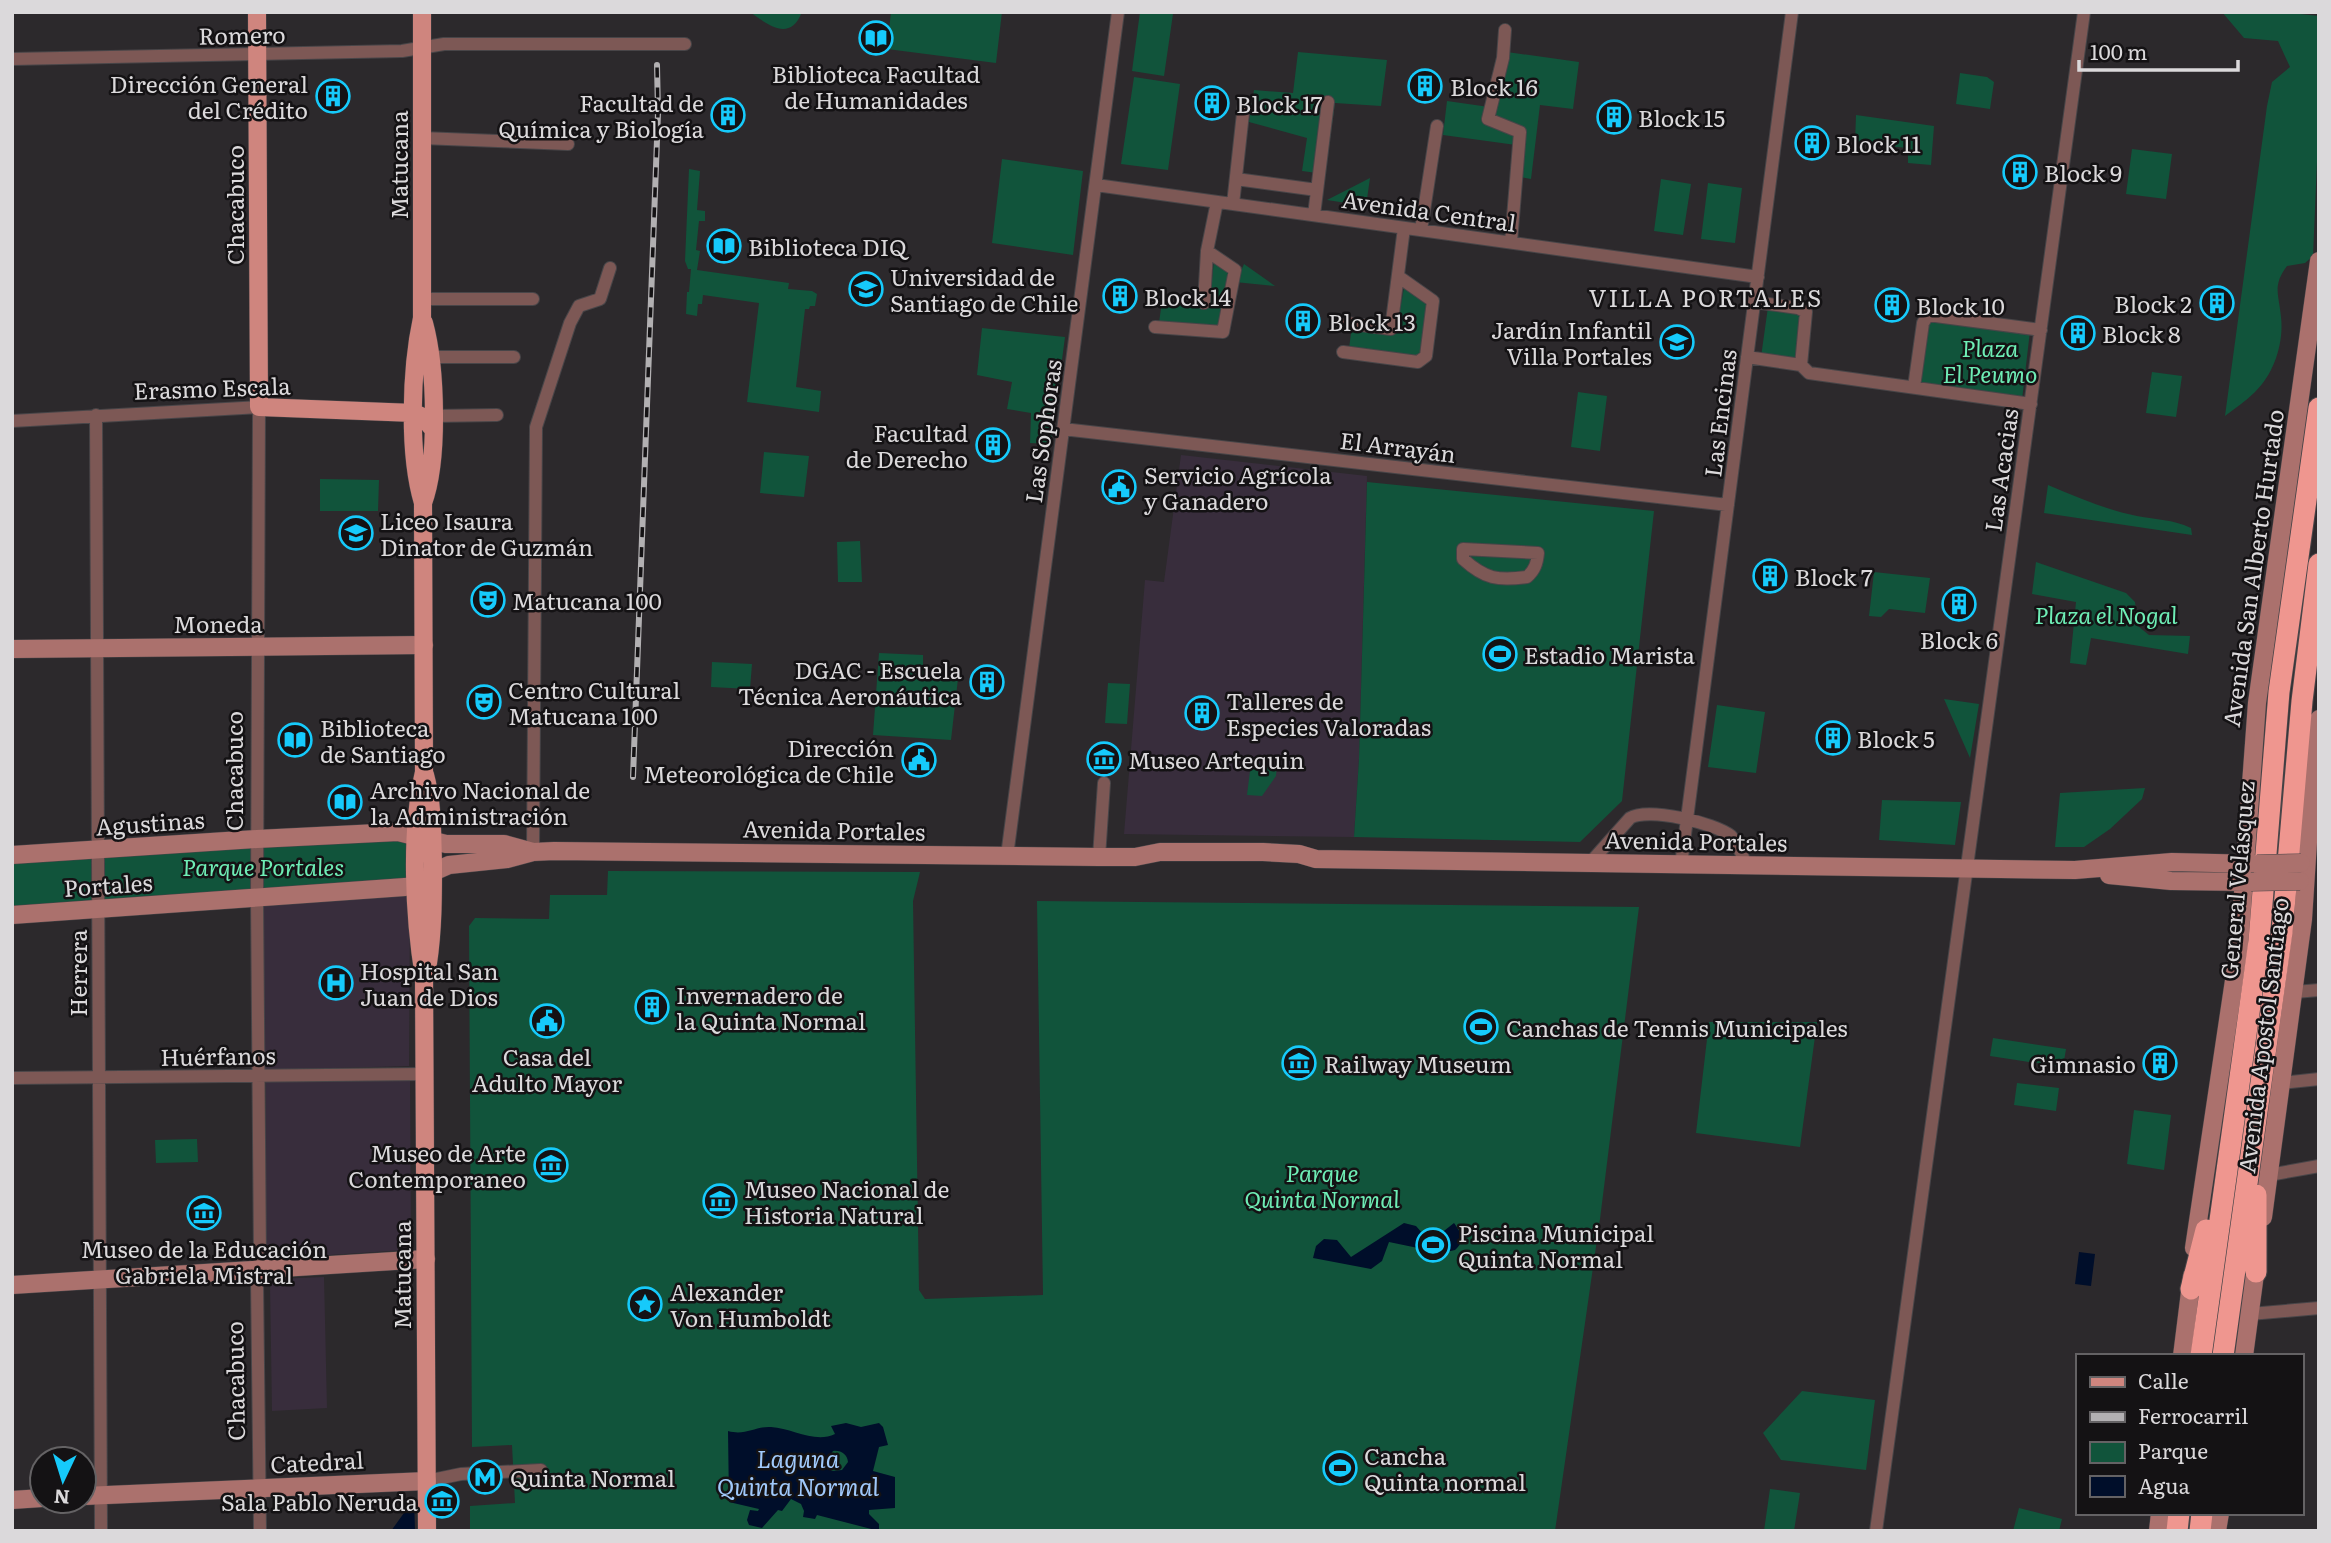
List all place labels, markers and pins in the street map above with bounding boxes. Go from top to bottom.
library icon: Biblioteca Facultad de Humanidades [857,19,895,57]
place label: Biblioteca Facultad de Humanidades [772,56,980,116]
place label: Dirección General del Crédito [110,66,308,126]
building icon: Block 16 [1406,67,1444,105]
place label: Block 16 [1450,69,1538,103]
building icon: Dirección General del Crédito [314,77,352,115]
building icon: Block 17 [1193,84,1231,122]
place label: Facultad de Química y Biología [498,85,705,145]
place label: Block 17 [1236,86,1323,120]
building icon: Facultad de Química y Biología [709,96,747,134]
building icon: Block 15 [1595,98,1633,136]
place label: Block 15 [1638,100,1725,134]
building icon: Block 11 [1793,124,1831,162]
place label: Block 11 [1836,126,1921,160]
building icon: Block 9 [2001,153,2039,191]
place label: Block 9 [2044,155,2122,189]
library icon: Biblioteca DIQ [705,227,743,265]
place label: Biblioteca DIQ [748,229,910,263]
place label: Universidad de Santiago de Chile [890,259,1079,319]
school or university icon: Universidad de Santiago de Chile [847,270,885,308]
building icon: Block 14 [1101,277,1139,315]
place label: Block 14 [1144,279,1231,313]
building icon: Block 2 [2198,284,2236,322]
building icon: Block 10 [1873,286,1911,324]
place label: Block 2 [2114,286,2192,320]
place label: Block 10 [1916,288,2005,322]
building icon: Block 13 [1284,302,1322,340]
place label: Block 13 [1328,304,1416,338]
place label: Jardín Infantil Villa Portales [1491,312,1652,372]
building icon: Block 8 [2059,314,2097,352]
place label: Block 8 [2102,316,2181,350]
school or university icon: Jardín Infantil Villa Portales [1658,323,1696,361]
place label: Facultad de Derecho [846,415,968,475]
building icon: Facultad de Derecho [974,426,1012,464]
place label: Servicio Agrícola y Ganadero [1144,457,1332,517]
public building icon: Servicio Agrícola y Ganadero [1100,468,1138,506]
place label: Liceo Isaura Dinator de Guzmán [380,503,593,563]
school or university icon: Liceo Isaura Dinator de Guzmán [337,514,375,552]
building icon: Block 7 [1751,557,1789,595]
place label: Block 7 [1795,559,1873,593]
theatre icon: Matucana 100 [469,581,507,619]
place label: Matucana 100 [512,583,662,617]
building icon: Block 6 [1940,585,1978,623]
place label: Block 6 [1920,622,1998,656]
sports icon: Estadio Marista [1481,635,1519,673]
place label: Estadio Marista [1524,637,1695,671]
place label: DGAC - Escuela Técnica Aeronáutica [738,652,963,712]
building icon: DGAC - Escuela Técnica Aeronáutica [968,663,1006,701]
place label: Centro Cultural Matucana 100 [508,672,681,732]
theatre icon: Centro Cultural Matucana 100 [465,683,503,721]
place label: Talleres de Especies Valoradas [1226,683,1431,743]
building icon: Talleres de Especies Valoradas [1183,694,1221,732]
place label: Biblioteca de Santiago [320,710,446,770]
building icon: Block 5 [1814,719,1852,757]
library icon: Biblioteca de Santiago [276,721,314,759]
place label: Block 5 [1857,721,1935,755]
place label: Dirección Meteorológica de Chile [643,730,894,790]
museum icon: Museo Artequin [1085,740,1123,778]
public building icon: Dirección Meteorológica de Chile [900,741,938,779]
place label: Museo Artequin [1128,742,1304,776]
place label: Archivo Nacional de la Administración [370,772,590,832]
library icon: Archivo Nacional de la Administración [326,783,364,821]
place label: Hospital San Juan de Dios [360,953,498,1013]
hospital icon: Hospital San Juan de Dios [317,964,355,1002]
place label: Invernadero de la Quinta Normal [676,977,866,1037]
building icon: Invernadero de la Quinta Normal [633,988,671,1026]
public building icon: Casa del Adulto Mayor [528,1002,566,1040]
sports icon: Canchas de Tennis Municipales [1462,1008,1500,1046]
place label: Canchas de Tennis Municipales [1506,1010,1848,1044]
place label: Casa del Adulto Mayor [472,1039,622,1099]
museum icon: Railway Museum [1280,1044,1318,1082]
building icon: Gimnasio [2141,1044,2179,1082]
place label: Railway Museum [1324,1046,1512,1080]
place label: Gimnasio [2030,1046,2136,1080]
place label: Museo de Arte Contemporaneo [348,1135,526,1195]
museum icon: Museo de Arte Contemporaneo [532,1146,570,1184]
place label: Museo Nacional de Historia Natural [744,1171,949,1231]
museum icon: Museo Nacional de Historia Natural [701,1182,739,1220]
museum icon: Museo de la Educación Gabriela Mistral [185,1194,223,1232]
place label: Piscina Municipal Quinta Normal [1458,1215,1654,1275]
sports icon: Piscina Municipal Quinta Normal [1414,1226,1452,1264]
place label: Museo de la Educación Gabriela Mistral [81,1231,327,1291]
place label: Alexander Von Humboldt [670,1274,831,1334]
place icon: Alexander Von Humboldt [626,1285,664,1323]
place label: Cancha Quinta normal [1364,1438,1526,1498]
sports icon: Cancha Quinta normal [1321,1449,1359,1487]
metro station icon: Quinta Normal [466,1458,504,1496]
place label: Quinta Normal [510,1460,675,1494]
museum icon: Sala Pablo Neruda [423,1482,461,1520]
place label: Sala Pablo Neruda [221,1484,419,1518]

